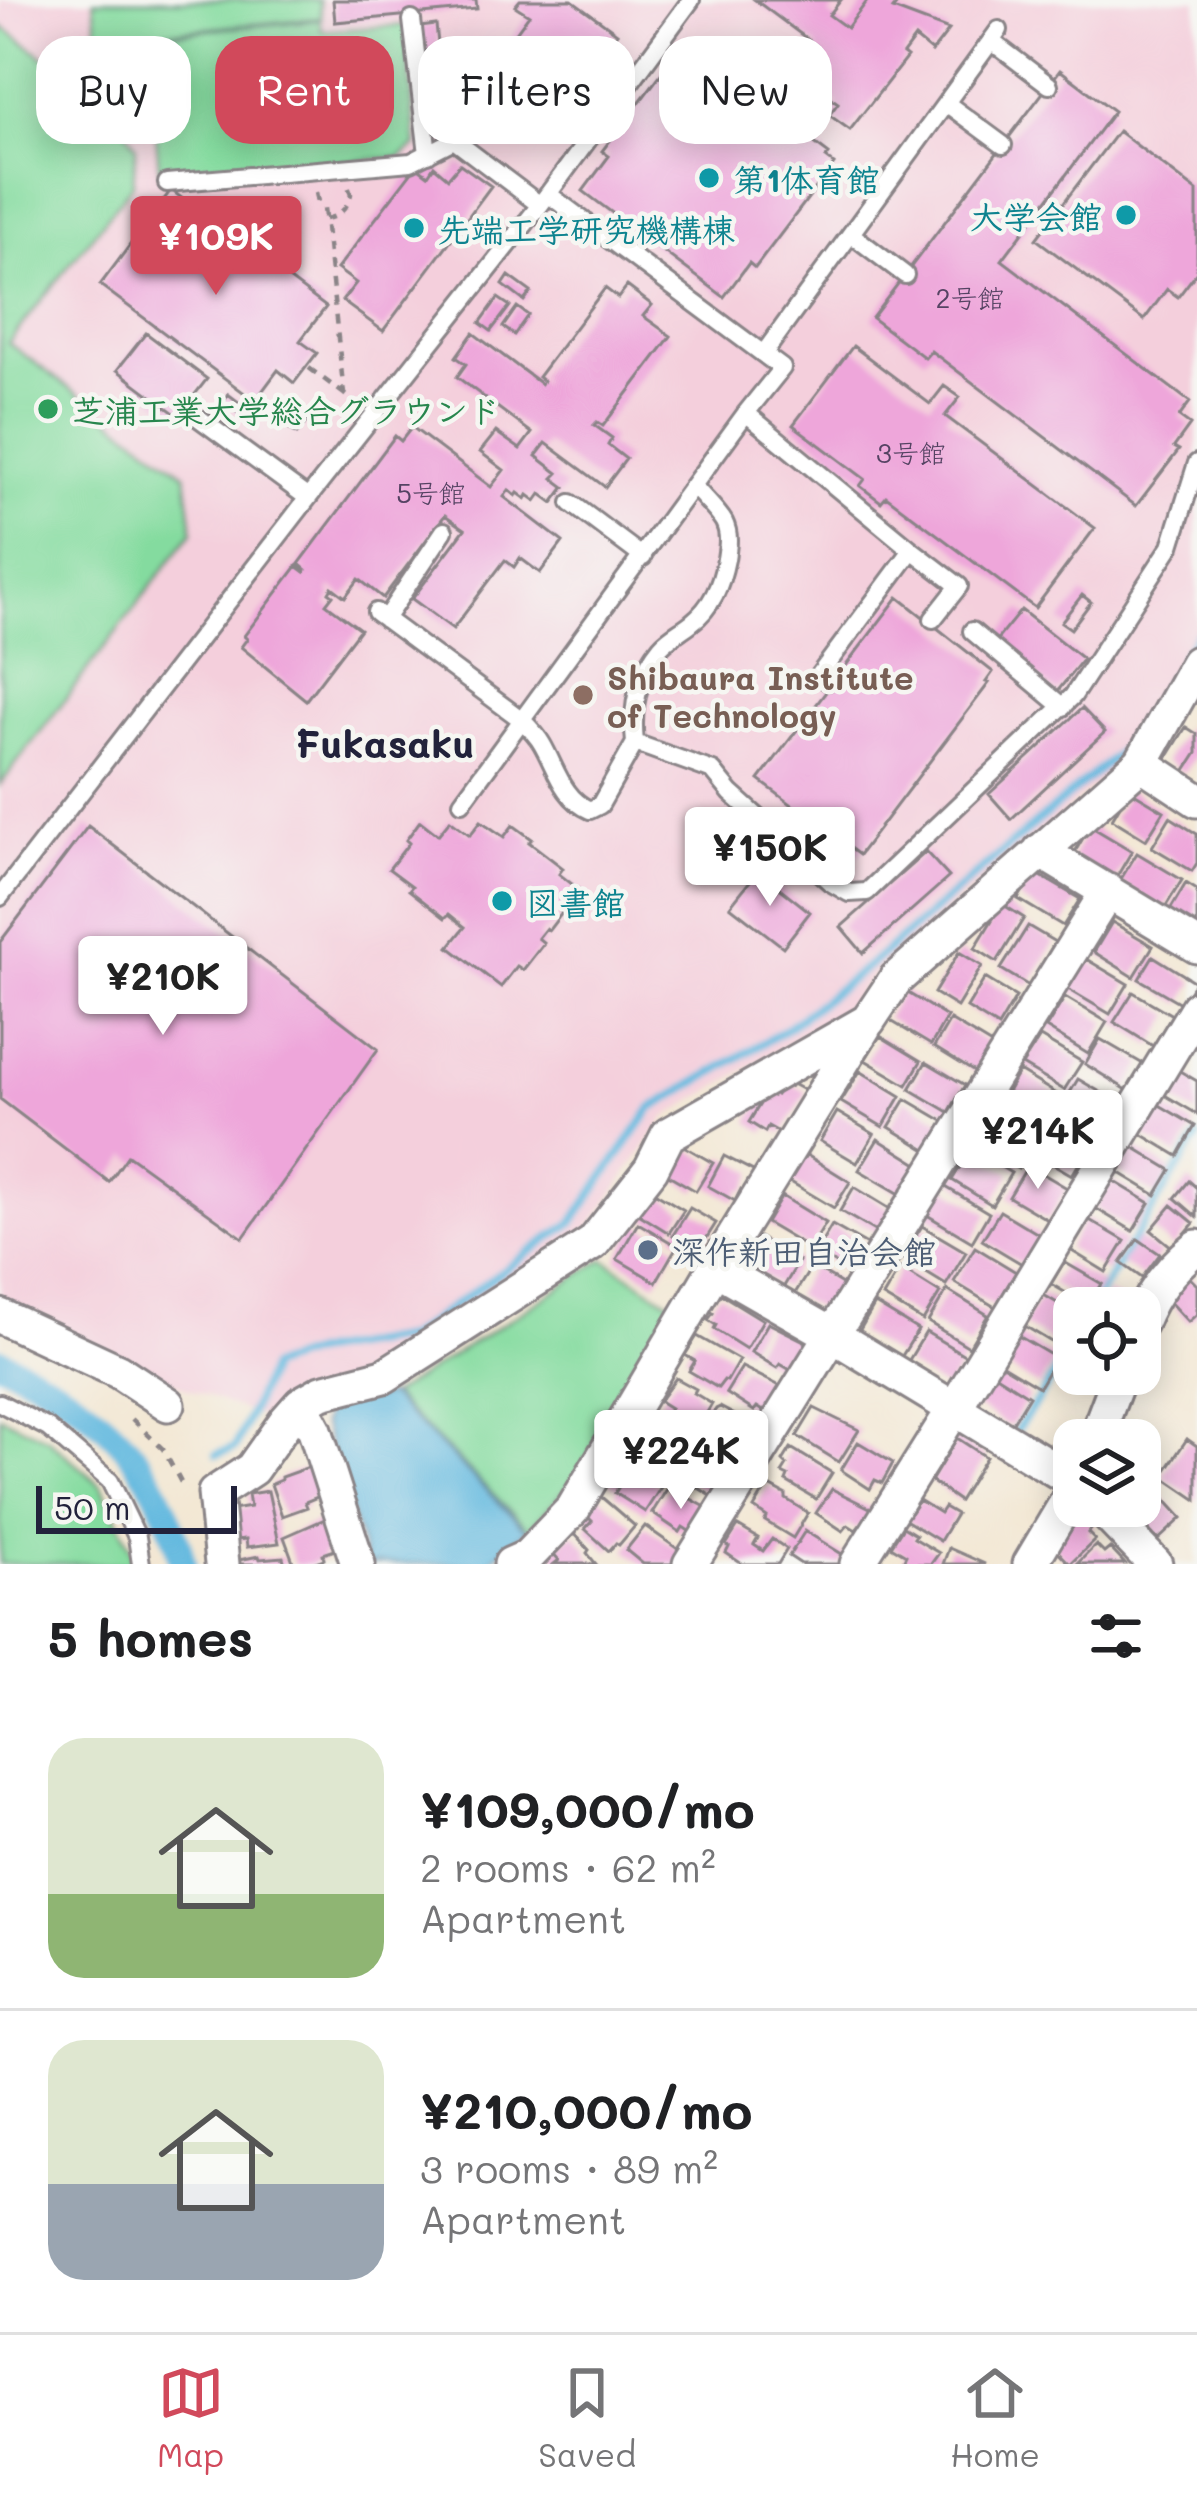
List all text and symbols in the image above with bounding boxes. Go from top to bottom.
chip: Buy [36,36,191,144]
chip: Rent [215,36,394,144]
chip: Filters [418,36,635,144]
chip: New [659,36,832,144]
place label: 第1体育館 [733,157,880,200]
marker: 第1体育館 [696,165,722,191]
place label: 大学会館 [970,194,1102,237]
pin: ¥109K [132,196,300,298]
marker: 大学会館 [1113,202,1139,228]
place label: 先端工学研究機構棟 [438,207,735,250]
text: ¥109K [157,209,275,260]
marker: 先端工学研究機構棟 [401,215,427,241]
house number: 2号館 [935,280,1005,315]
place label: 芝浦工業大学総合グラウンド [72,388,501,431]
marker: 芝浦工業大学総合グラウンド [35,396,61,422]
house number: 3号館 [876,435,946,470]
house number: 5号館 [396,475,466,510]
place label: Shibaura Institute of Technology [607,655,914,737]
marker: Shibaura Institute of Technology [570,682,596,708]
district label: Fukasaku [295,717,475,768]
pin: ¥150K [686,807,854,909]
text: ¥150K [712,820,828,871]
place label: 図書館 [526,880,625,923]
marker: 図書館 [489,888,515,914]
pin: ¥210K [79,936,247,1038]
text: ¥210K [105,949,221,1000]
pin: ¥214K [954,1090,1122,1192]
text: ¥214K [980,1103,1096,1154]
place label: 深作新田自治会館 [672,1229,936,1272]
marker: 深作新田自治会館 [635,1237,661,1263]
map controls [1053,1287,1161,1527]
button: locate [1053,1287,1161,1395]
pin: ¥224K [597,1410,765,1512]
button: layers [1053,1419,1161,1527]
text: ¥224K [621,1423,741,1474]
scale bar [36,1480,237,1533]
text: 50 m [54,1485,130,1528]
text: 5 homes [48,1603,253,1670]
icon: filters [1083,1603,1149,1669]
text: ¥109,000/mo [420,1774,755,1841]
icon: home [144,1786,288,1930]
text: 2 rooms · 62 m² [420,1841,716,1892]
text: Apartment [420,1892,626,1943]
text: ¥210,000/mo [420,2075,753,2142]
icon: home [144,2088,288,2232]
text: 3 rooms · 89 m² [420,2142,718,2193]
text: Apartment [420,2193,626,2244]
tab: Map [157,2360,224,2475]
tab: Saved [538,2360,636,2475]
tab: Home [950,2360,1040,2475]

